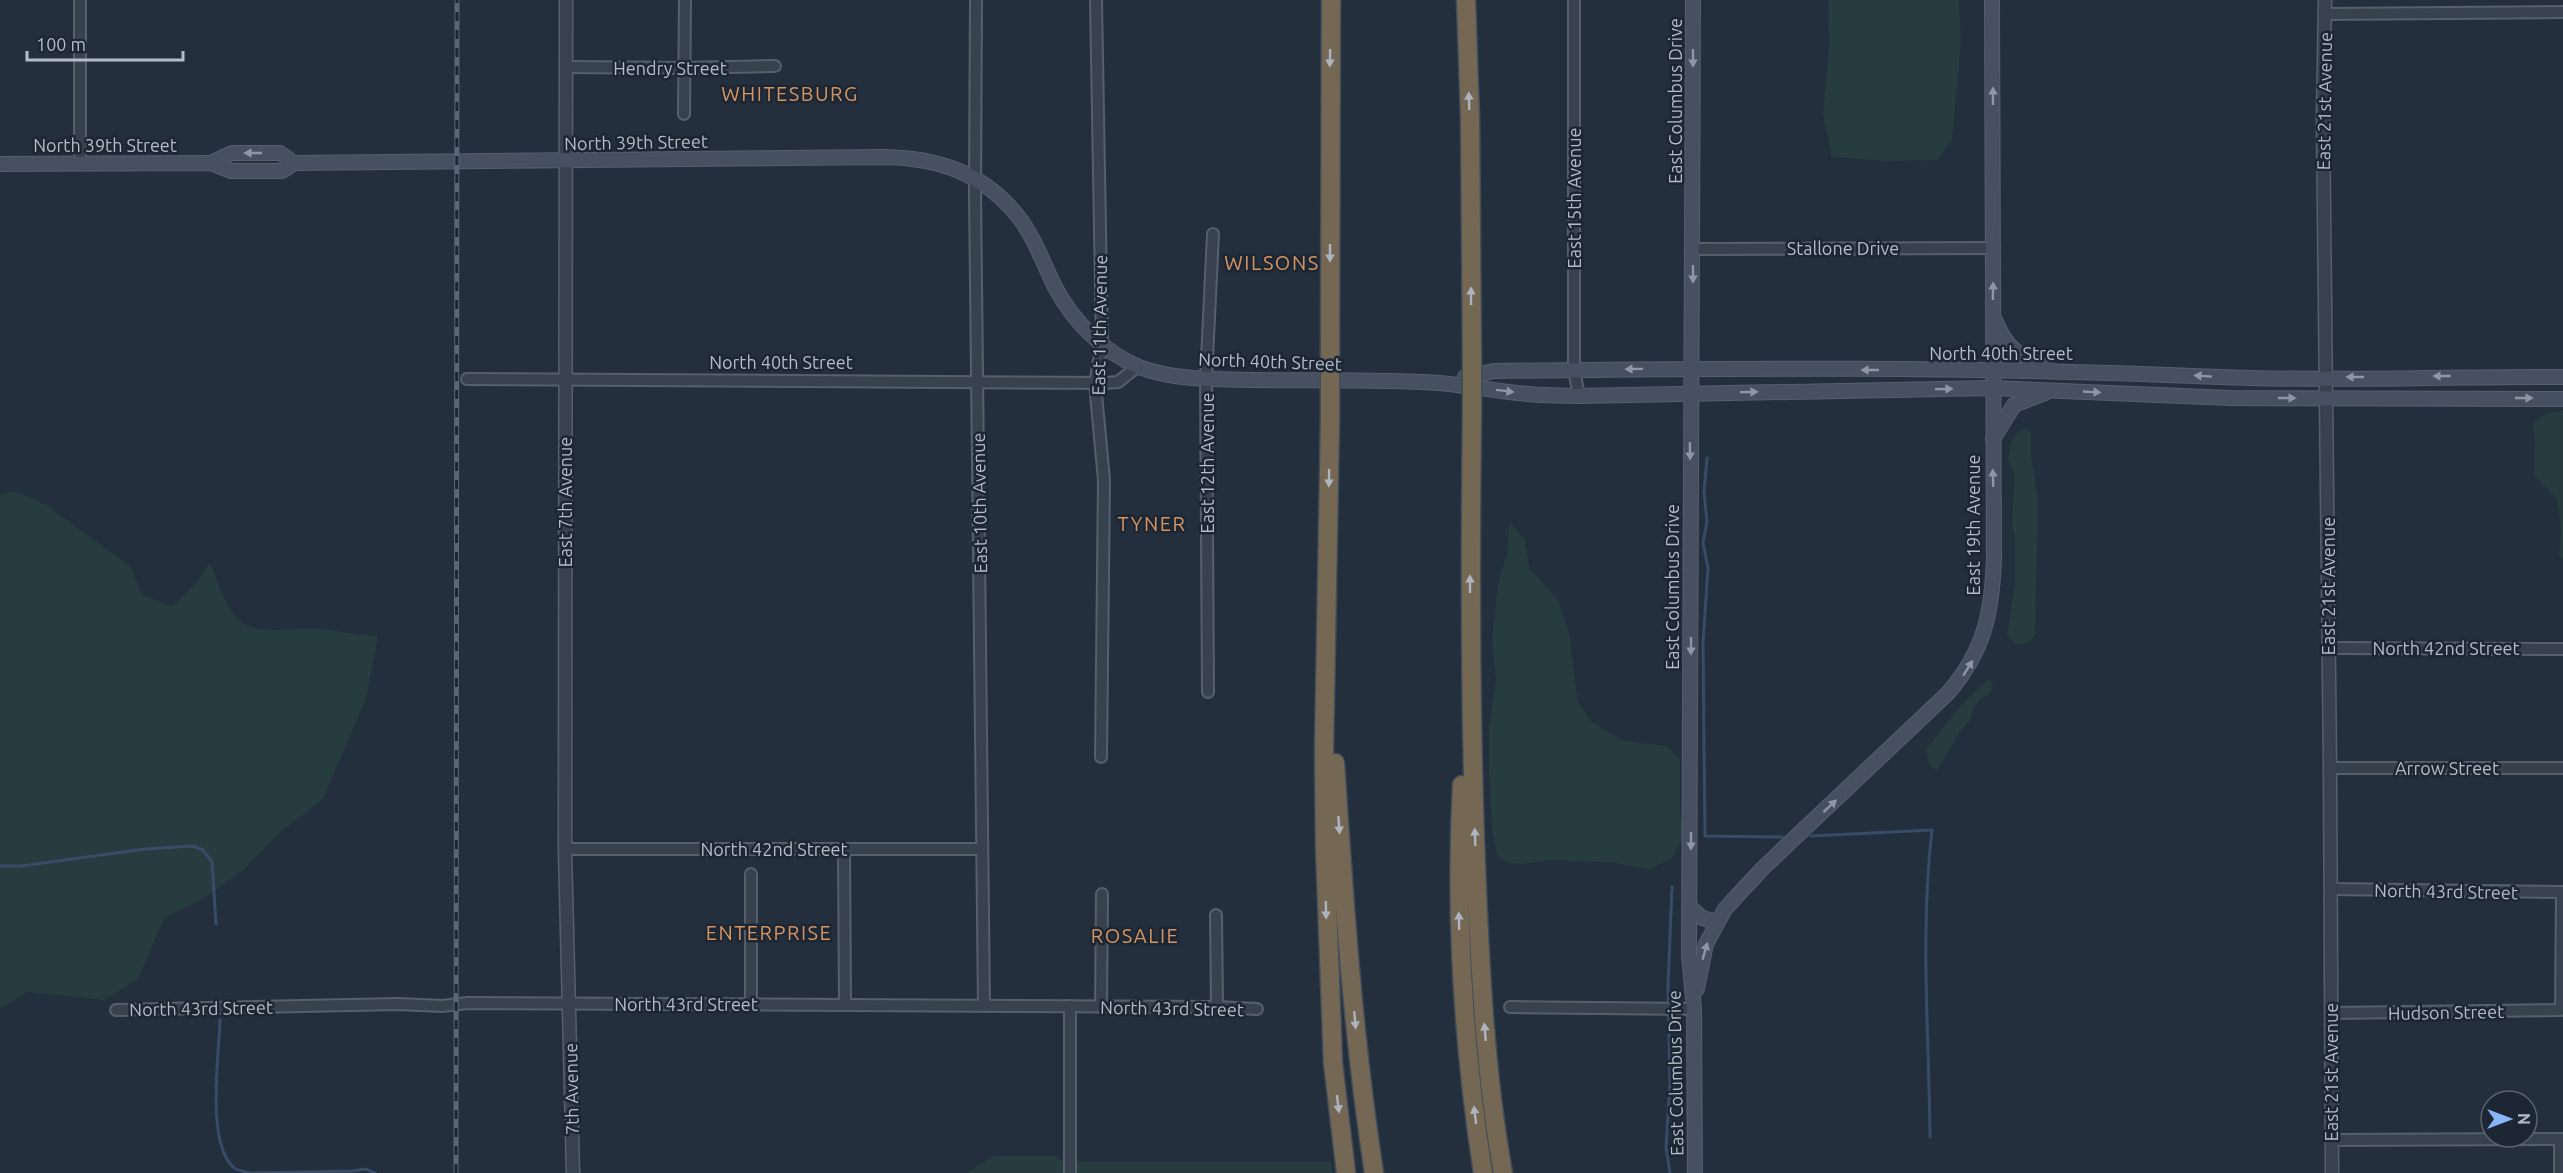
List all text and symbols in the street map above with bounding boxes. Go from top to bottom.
street label: East Columbus Drive [1665,18,1685,184]
scale bar [27,24,183,62]
street label: East 21st Avenue [2313,32,2335,170]
text: 100 m [36,34,86,54]
one-way arrow [1325,49,1335,68]
one-way arrow [1688,49,1698,68]
street label: Hendry Street [613,58,727,78]
district label: WHITESBURG [721,82,859,105]
one-way arrow [1988,87,1998,106]
one-way arrow [1464,92,1474,111]
street label: East 15th Avenue [1564,128,1584,268]
street label: North 39th Street [564,131,708,153]
street label: North 39th Street [33,135,177,155]
one-way arrow [243,148,262,158]
street label: Stallone Drive [1787,238,1899,258]
one-way arrow [1325,244,1335,263]
district label: WILSONS [1224,251,1320,274]
street label: East 11th Avenue [1088,254,1110,396]
one-way arrow [1688,265,1698,284]
one-way arrow [1988,282,1998,301]
one-way arrow [1466,287,1476,306]
street label: North 40th Street [1929,343,2073,363]
street label: North 40th Street [1198,348,1342,374]
street label: North 40th Street [709,352,853,372]
one-way arrow [1625,364,1644,374]
one-way arrow [1861,365,1880,375]
one-way arrow [2193,371,2212,380]
one-way arrow [2346,372,2365,382]
one-way arrow [2432,372,2451,381]
one-way arrow [1935,384,1954,393]
one-way arrow [1496,387,1515,396]
one-way arrow [1740,387,1759,396]
one-way arrow [2082,387,2101,396]
street label: East 12th Avenue [1197,393,1217,533]
one-way arrow [2277,393,2296,403]
one-way arrow [2514,393,2533,403]
street label: East 10th Avenue [968,432,990,574]
street label: East 7th Avenue [555,437,575,567]
one-way arrow [1685,442,1695,461]
street label: East 19th Avenue [1963,455,1983,595]
one-way arrow [1324,468,1333,487]
one-way arrow [1988,468,1997,487]
street label: East Columbus Drive [1662,504,1682,670]
district label: TYNER [1118,512,1186,535]
street label: East 21st Avenue [2318,517,2338,655]
one-way arrow [1465,574,1475,593]
one-way arrow [1686,637,1696,656]
street label: North 42nd Street [2372,638,2520,658]
one-way arrow [1962,660,1973,676]
street label: Arrow Street [2395,758,2499,778]
one-way arrow [1822,800,1837,813]
one-way arrow [1335,816,1344,835]
one-way arrow [1470,827,1479,846]
one-way arrow [1686,832,1696,851]
street label: North 42nd Street [700,839,848,859]
street label: North 43rd Street [2374,880,2518,902]
one-way arrow [1321,900,1331,919]
one-way arrow [1455,911,1464,930]
district label: ENTERPRISE [706,921,832,944]
district label: ROSALIE [1091,924,1179,947]
one-way arrow [1701,942,1710,960]
street label: East Columbus Drive [1664,990,1686,1156]
street label: North 43rd Street [614,994,758,1014]
street label: North 43rd Street [129,997,273,1019]
street label: North 43rd Street [1100,997,1244,1019]
street label: Hudson Street [2388,1001,2504,1023]
street label: East 21st Avenue [2321,1003,2341,1141]
one-way arrow [1350,1010,1360,1029]
one-way arrow [1480,1022,1490,1041]
street label: 7th Avenue [560,1043,582,1135]
north arrow [2479,1089,2539,1149]
one-way arrow [1333,1095,1343,1114]
one-way arrow [1470,1105,1480,1124]
text: N [2515,1113,2533,1125]

